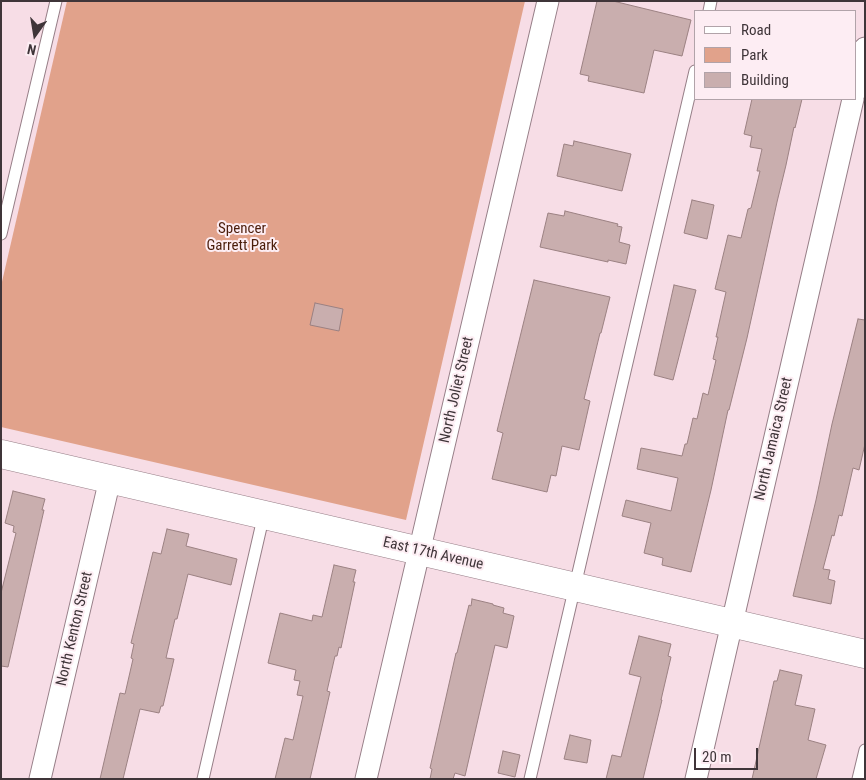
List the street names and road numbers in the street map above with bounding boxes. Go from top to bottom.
street label: North Joliet Street [436,335,478,445]
street label: North Jamaica Street [751,376,797,502]
street label: East 17th Avenue [381,534,485,574]
street label: North Kenton Street [53,570,97,688]

